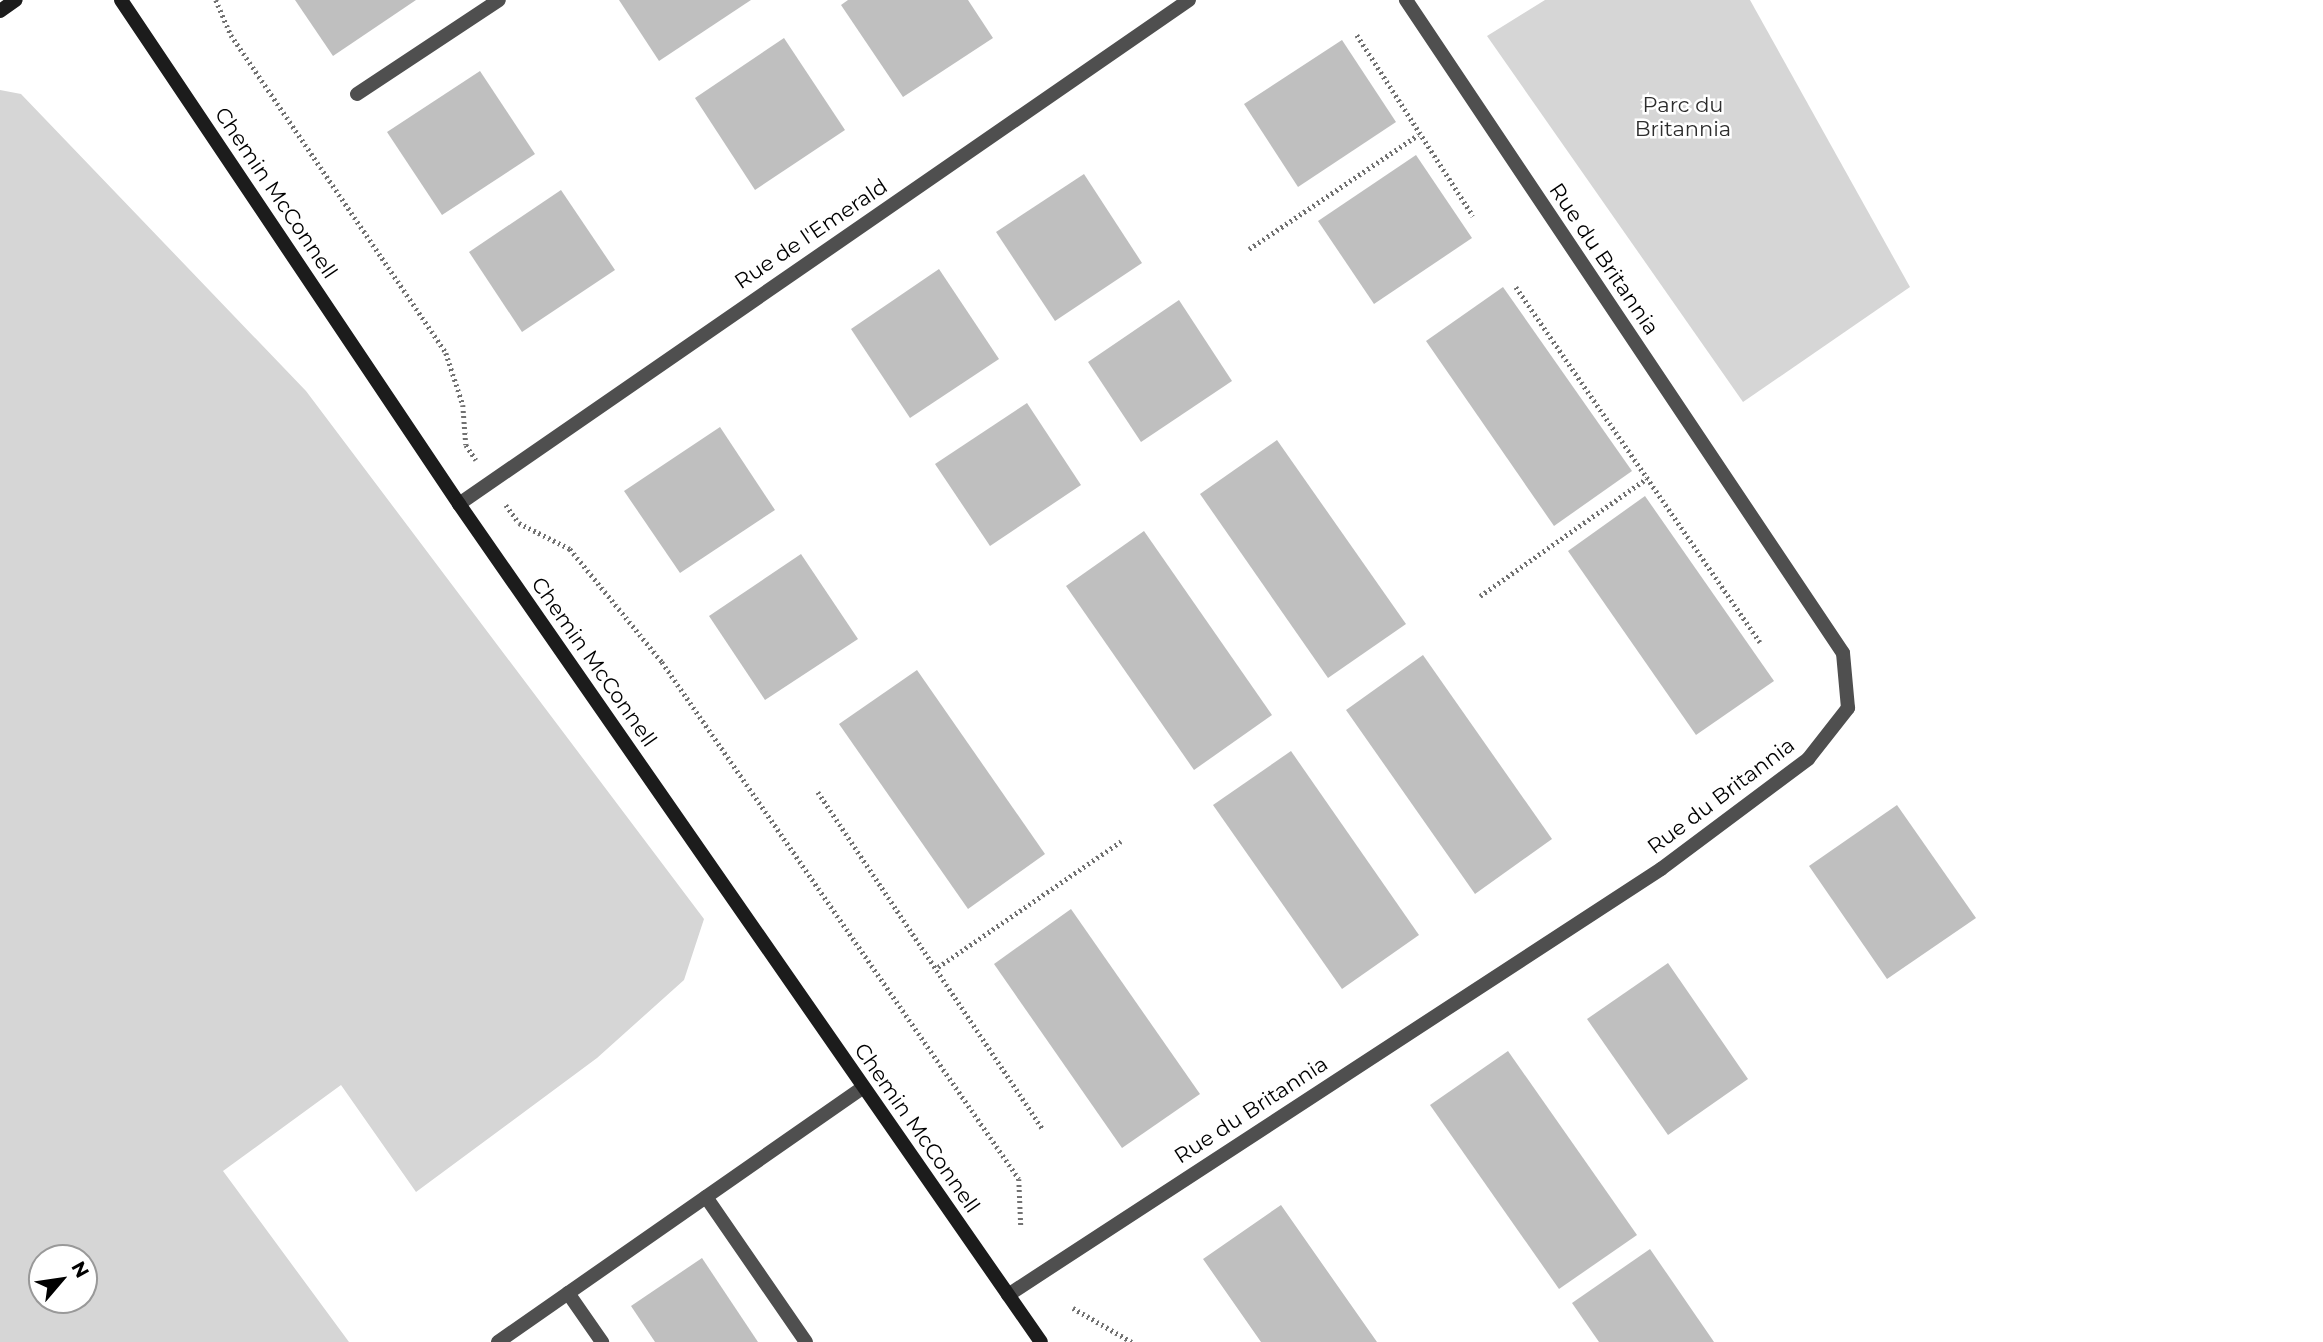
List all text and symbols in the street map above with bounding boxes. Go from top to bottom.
park label: Parc du Britannia [1635,92,1731,142]
street label: Chemin McConnell [209,103,343,283]
street label: Rue de l'Emerald [730,174,892,294]
street label: Rue du Britannia [1544,178,1664,340]
street label: Chemin McConnell [526,572,662,752]
street label: Rue du Britannia [1642,732,1800,860]
street label: Chemin McConnell [849,1038,985,1218]
street label: Rue du Britannia [1170,1051,1332,1169]
north arrow [28,1244,98,1314]
text: N [66,1257,94,1282]

